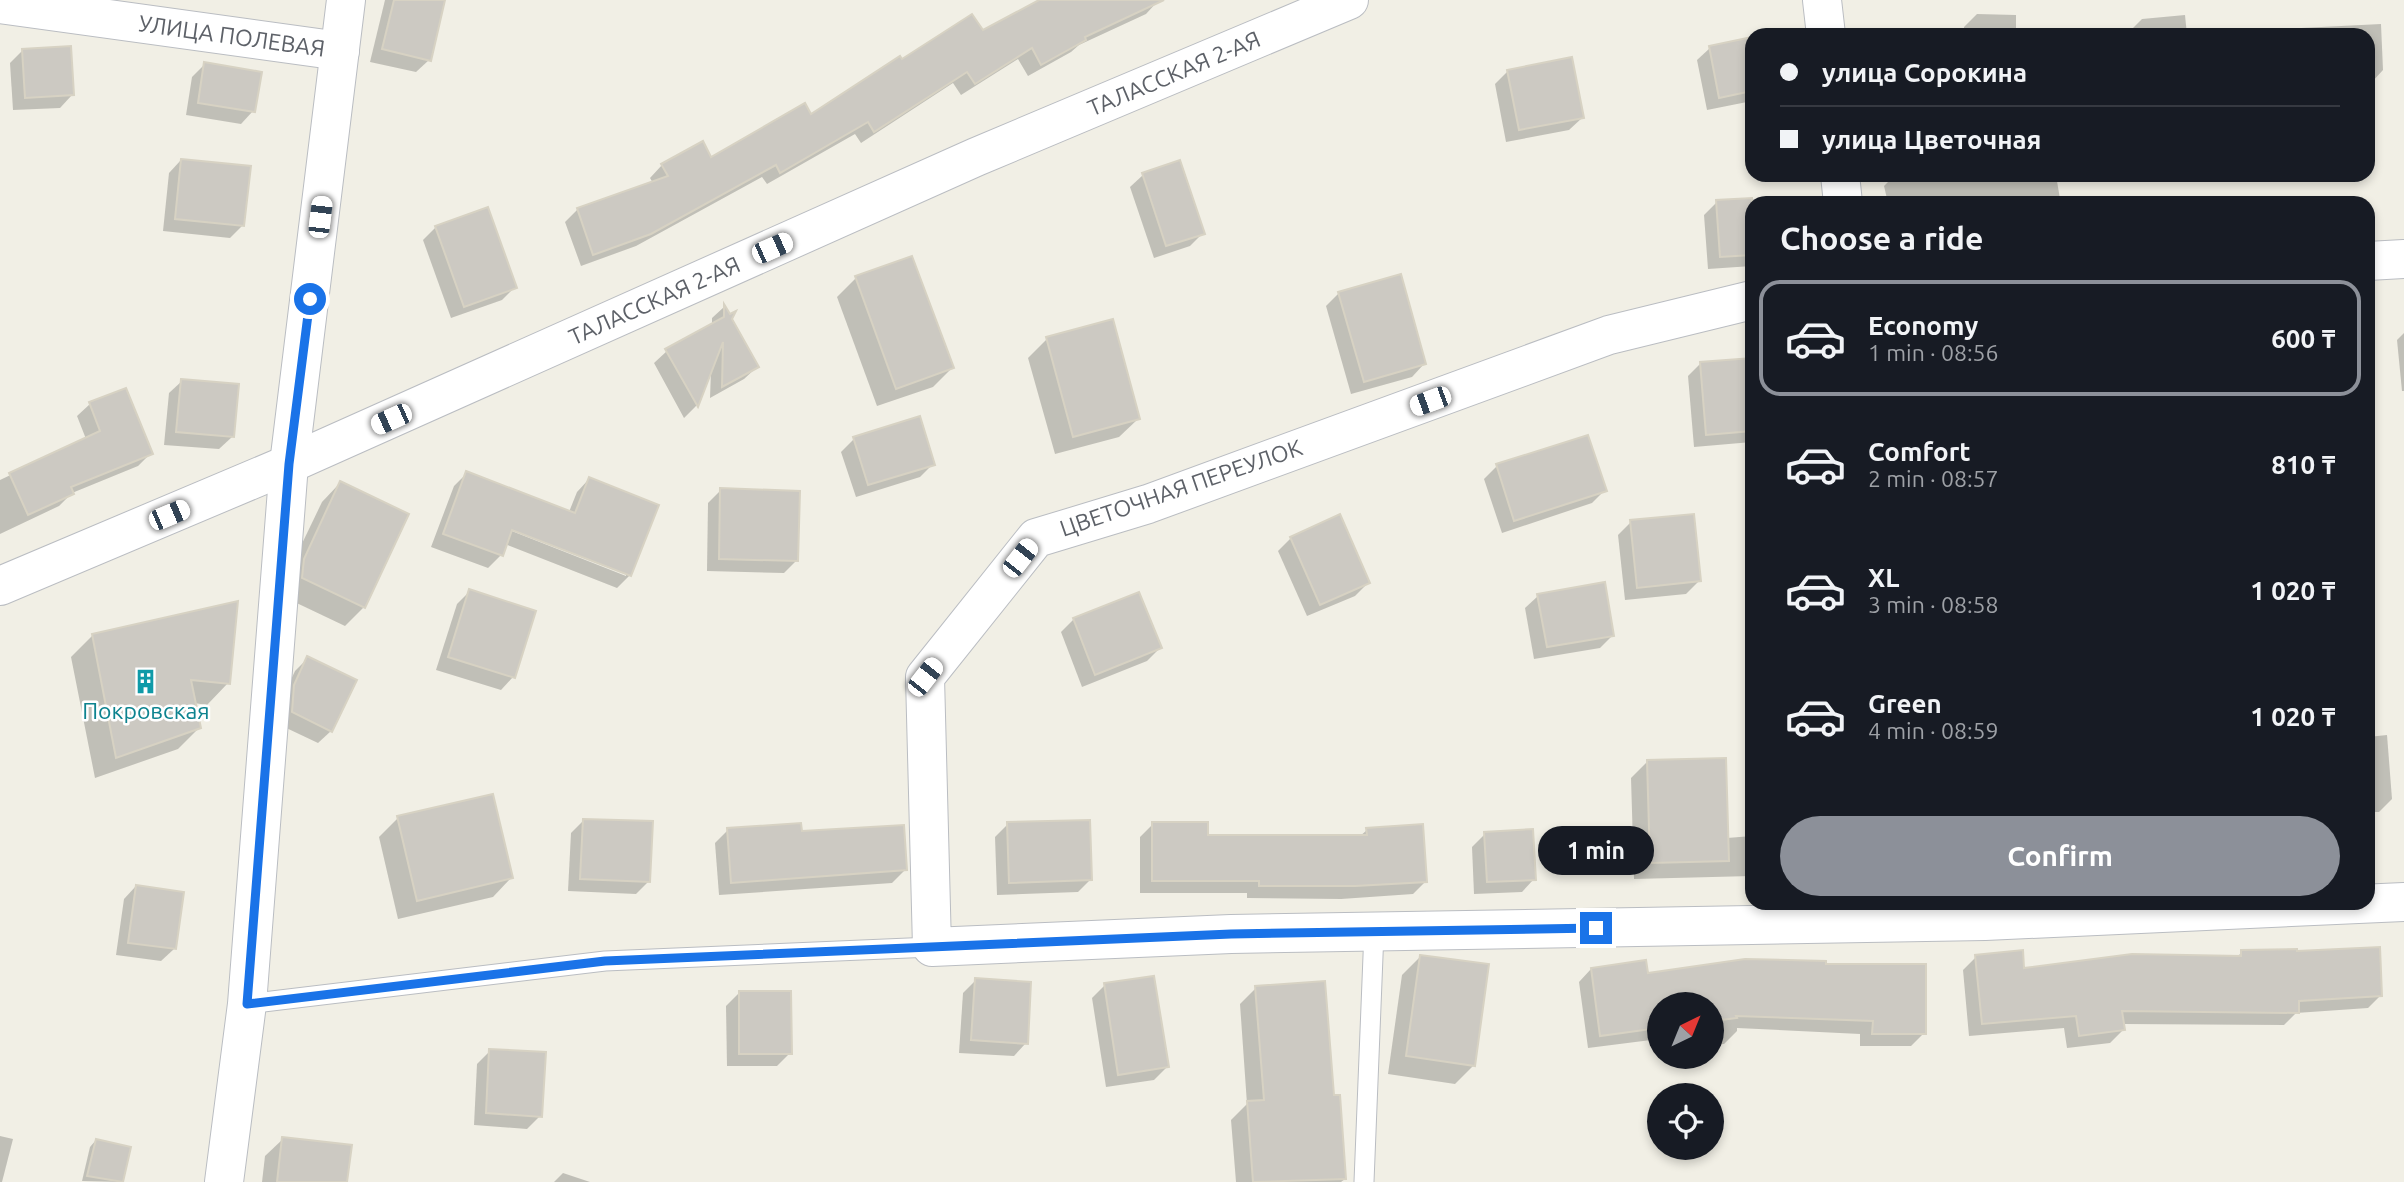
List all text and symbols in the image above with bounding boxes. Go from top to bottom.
street label: УЛИЦА ПОЛЕВАЯ [137,10,327,61]
street label: ТАЛАССКАЯ 2-АЯ [1084,26,1264,121]
text: улица Сорокина [1822,58,2027,87]
text: улица Цветочная [1822,125,2042,154]
car [308,195,333,239]
text: Choose a ride [1780,220,1983,256]
car [749,230,796,266]
street label: ТАЛАССКАЯ 2-АЯ [565,251,744,349]
route start [294,283,326,315]
icon: car [1784,307,1847,370]
text: Economy [1868,311,1978,340]
text: 600 ₸ [2271,324,2336,353]
text: 1 min · 08:56 [1868,340,1999,365]
car [1407,384,1454,418]
car [368,401,415,437]
icon: car [1784,433,1847,496]
street label: ЦВЕТОЧНАЯ ПЕРЕУЛОК [1056,434,1305,541]
text: Comfort [1868,437,1971,466]
text: 810 ₸ [2271,450,2336,479]
text: 2 min · 08:57 [1868,466,1999,491]
car [146,497,193,533]
car [999,535,1042,581]
icon: car [1784,559,1847,622]
text: XL [1868,563,1899,592]
text: 1 020 ₸ [2250,576,2336,605]
text: 3 min · 08:58 [1868,592,1999,617]
car [904,654,947,700]
building icon: Покровская [132,667,160,695]
icon: car [1784,685,1847,748]
text: Green [1868,689,1942,718]
place label: Покровская [82,698,210,723]
text: 1 020 ₸ [2250,702,2336,731]
text: 4 min · 08:59 [1868,718,1999,743]
button: Confirm [1780,816,2340,896]
callout: 1 min [1538,827,1654,876]
text: 1 min [1567,838,1625,863]
route end [1580,912,1612,944]
north arrow [1647,992,1724,1069]
map controls [1647,992,1724,1160]
button: locate [1647,1083,1724,1160]

